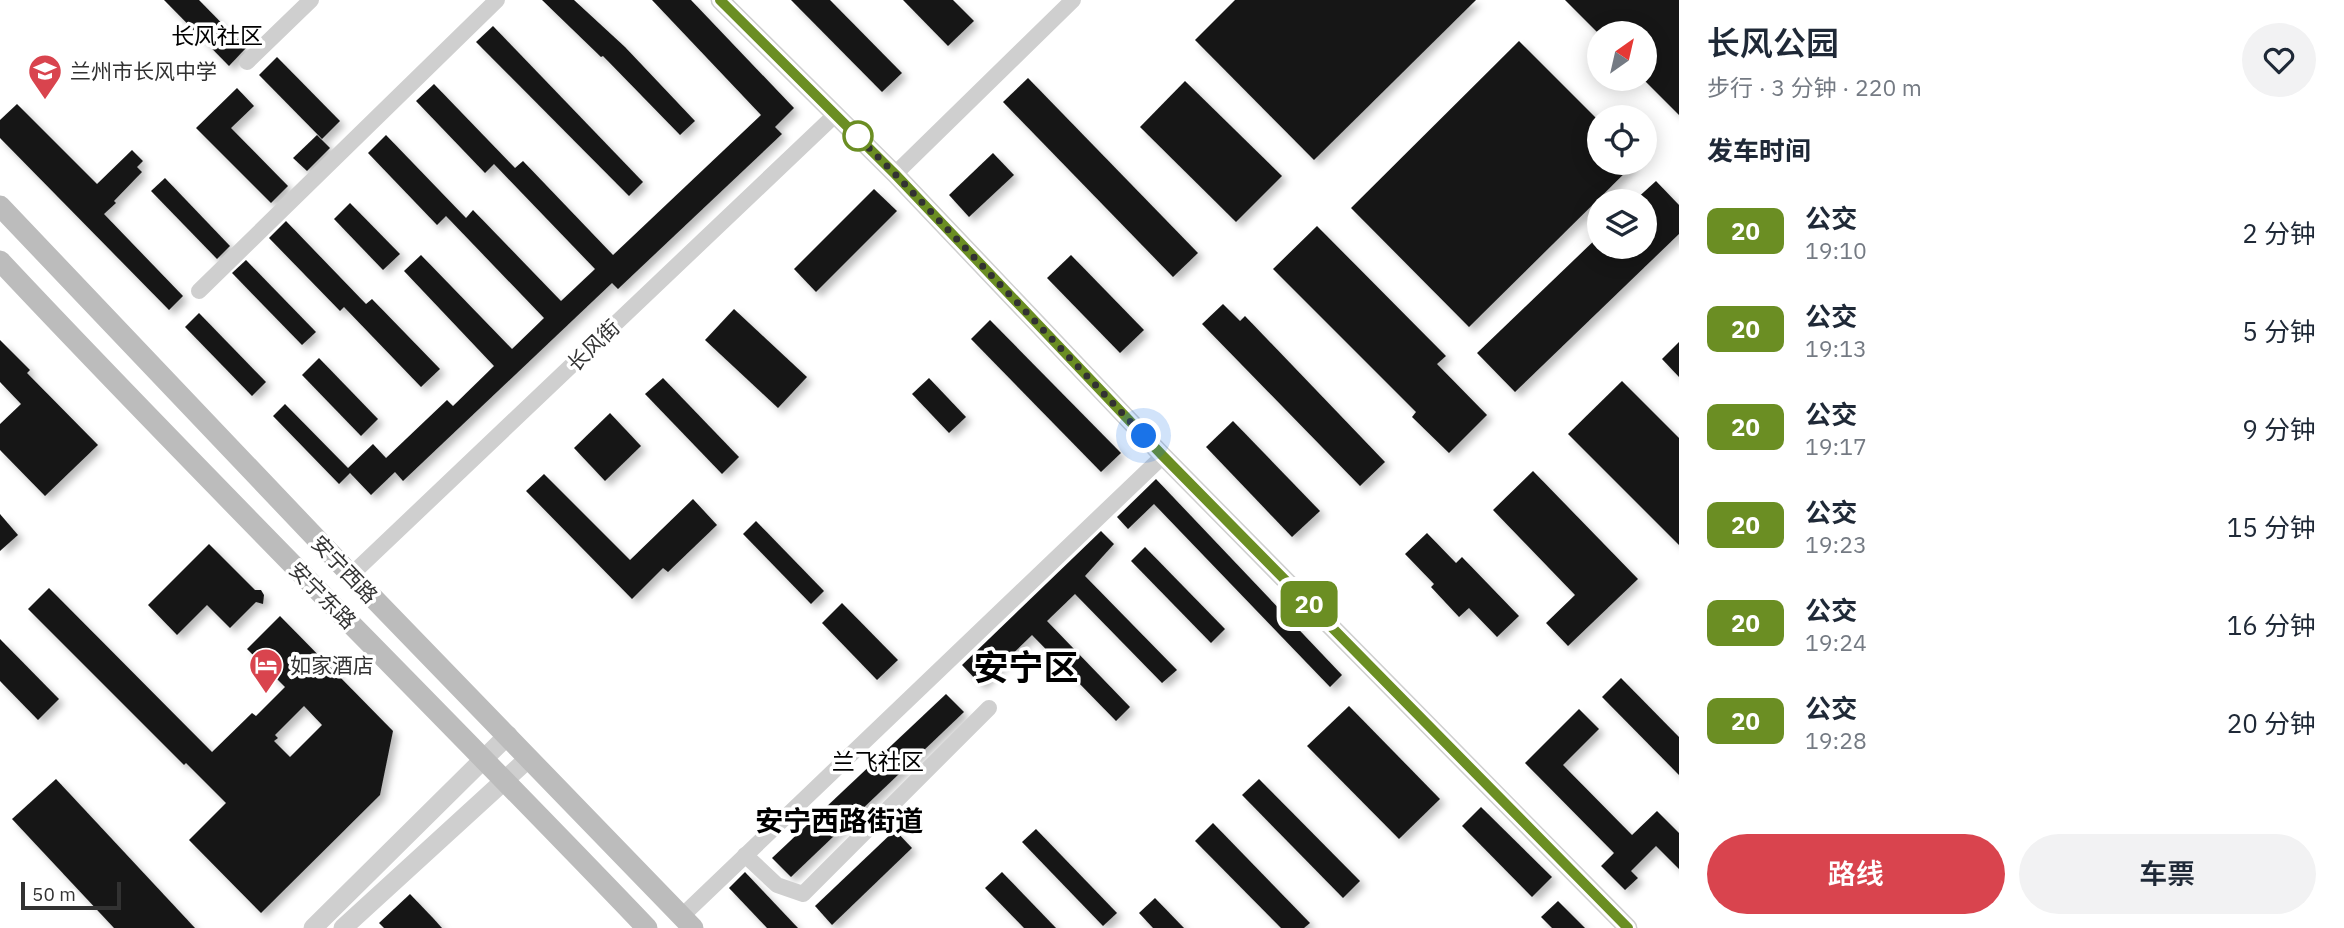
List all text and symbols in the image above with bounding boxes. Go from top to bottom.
district label: 长风社区 [171,20,263,50]
north arrow [1587,21,1657,91]
map controls [1587,21,1657,259]
text: 长风公园 [1707,21,1839,64]
button: heart [2242,23,2316,97]
school or university icon: 兰州市长风中学 [26,52,64,101]
place label: 兰州市长风中学 [70,57,217,85]
text: 步行 · 3 分钟 · 220 m [1707,72,1922,102]
button: locate [1587,105,1657,175]
unlabelled marker [843,121,873,151]
text: 发车时间 [1707,133,1811,167]
button: layers [1587,189,1657,259]
text: 公交 [1805,201,1857,235]
text: 20 [1731,215,1760,247]
text: 2 分钟 [2242,216,2316,250]
text: 19:10 [1805,235,1867,265]
text: 公交 [1805,299,1857,333]
street label: 长风街 [561,313,625,377]
text: 20 [1731,313,1760,345]
text: 5 分钟 [2242,314,2316,348]
text: 19:13 [1805,333,1867,363]
text: 公交 [1805,397,1857,431]
text: 20 [1731,411,1760,443]
text: 9 分钟 [2242,412,2316,446]
your location [1126,418,1161,453]
text: 19:17 [1805,431,1867,461]
text: 公交 [1805,495,1857,529]
text: 20 [1731,509,1760,541]
text: 15 分钟 [2227,510,2316,544]
street label: 安宁西路 [306,529,384,609]
text: 19:23 [1805,529,1867,559]
street label: 安宁东路 [283,555,363,635]
line badge: 20 [1278,581,1340,627]
text: 20 [1295,588,1323,620]
text: 公交 [1805,593,1857,627]
text: 20 [1731,607,1760,639]
text: 16 分钟 [2227,608,2316,642]
text: 19:24 [1805,627,1867,657]
district label: 安宁区 [973,644,1079,690]
hotel icon: 如家酒店 [247,646,285,695]
place label: 如家酒店 [290,651,374,679]
text: 公交 [1805,691,1857,725]
text: 20 [1731,705,1760,737]
text: 20 分钟 [2227,706,2316,740]
text: 19:28 [1805,725,1867,755]
district label: 兰飞社区 [832,746,924,776]
district label: 安宁西路街道 [755,802,923,839]
button: 路线 [1707,834,2005,914]
button: 车票 [2019,834,2316,914]
scale bar [21,879,121,911]
text: 50 m [32,882,76,906]

